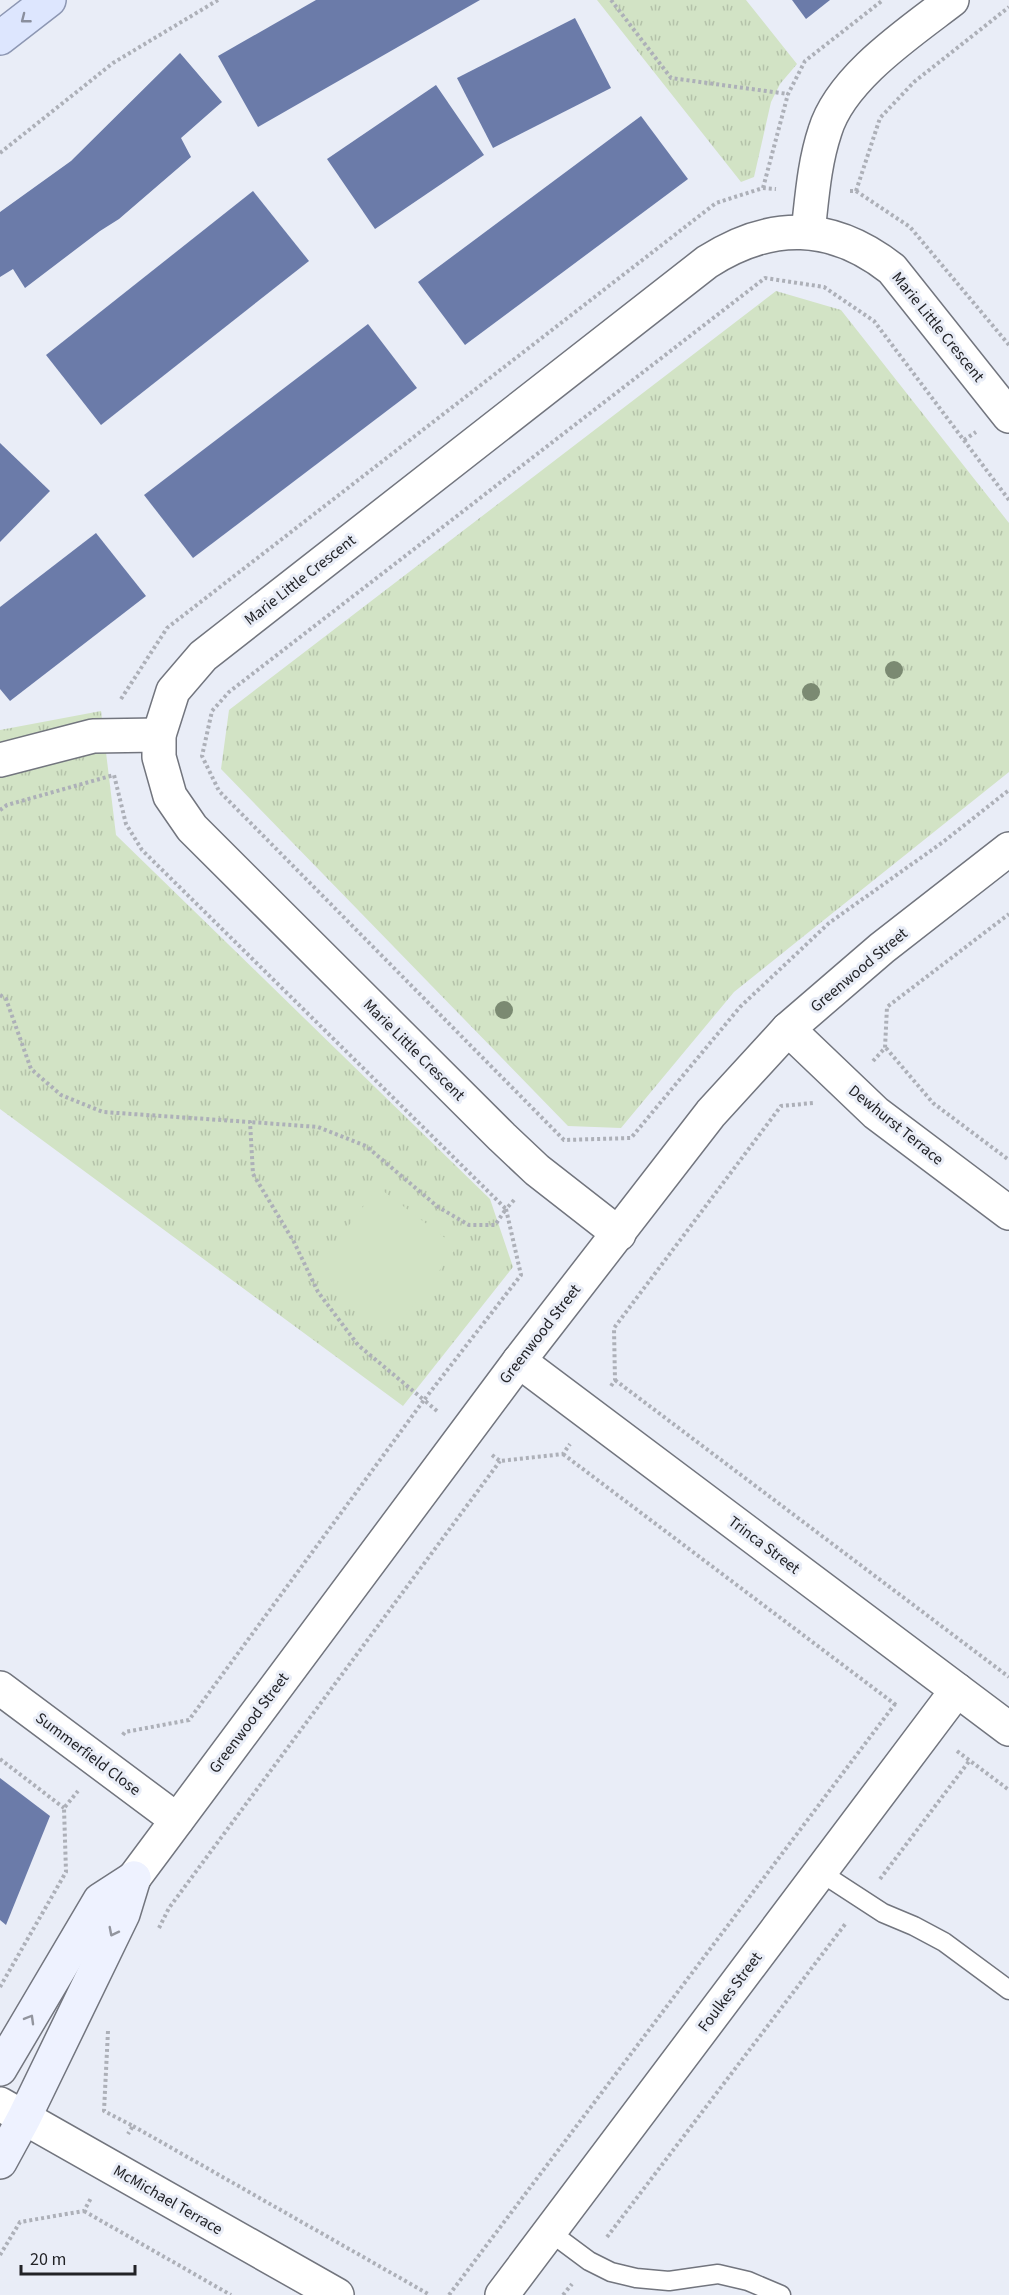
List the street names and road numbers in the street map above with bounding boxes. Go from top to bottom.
street label: Marie Little Crescent [887,267,990,387]
street label: Marie Little Crescent [240,529,361,631]
street label: Greenwood Street [806,922,913,1017]
street label: Marie Little Crescent [358,994,470,1106]
street label: Dewhurst Terrace [844,1080,948,1170]
street label: Greenwood Street [494,1279,586,1388]
street label: Trinca Street [724,1511,805,1580]
street label: Greenwood Street [204,1668,295,1778]
street label: Summerfield Close [31,1707,145,1801]
street label: Foulkes Street [693,1947,768,2036]
street label: McMichael Terrace [109,2160,227,2240]

